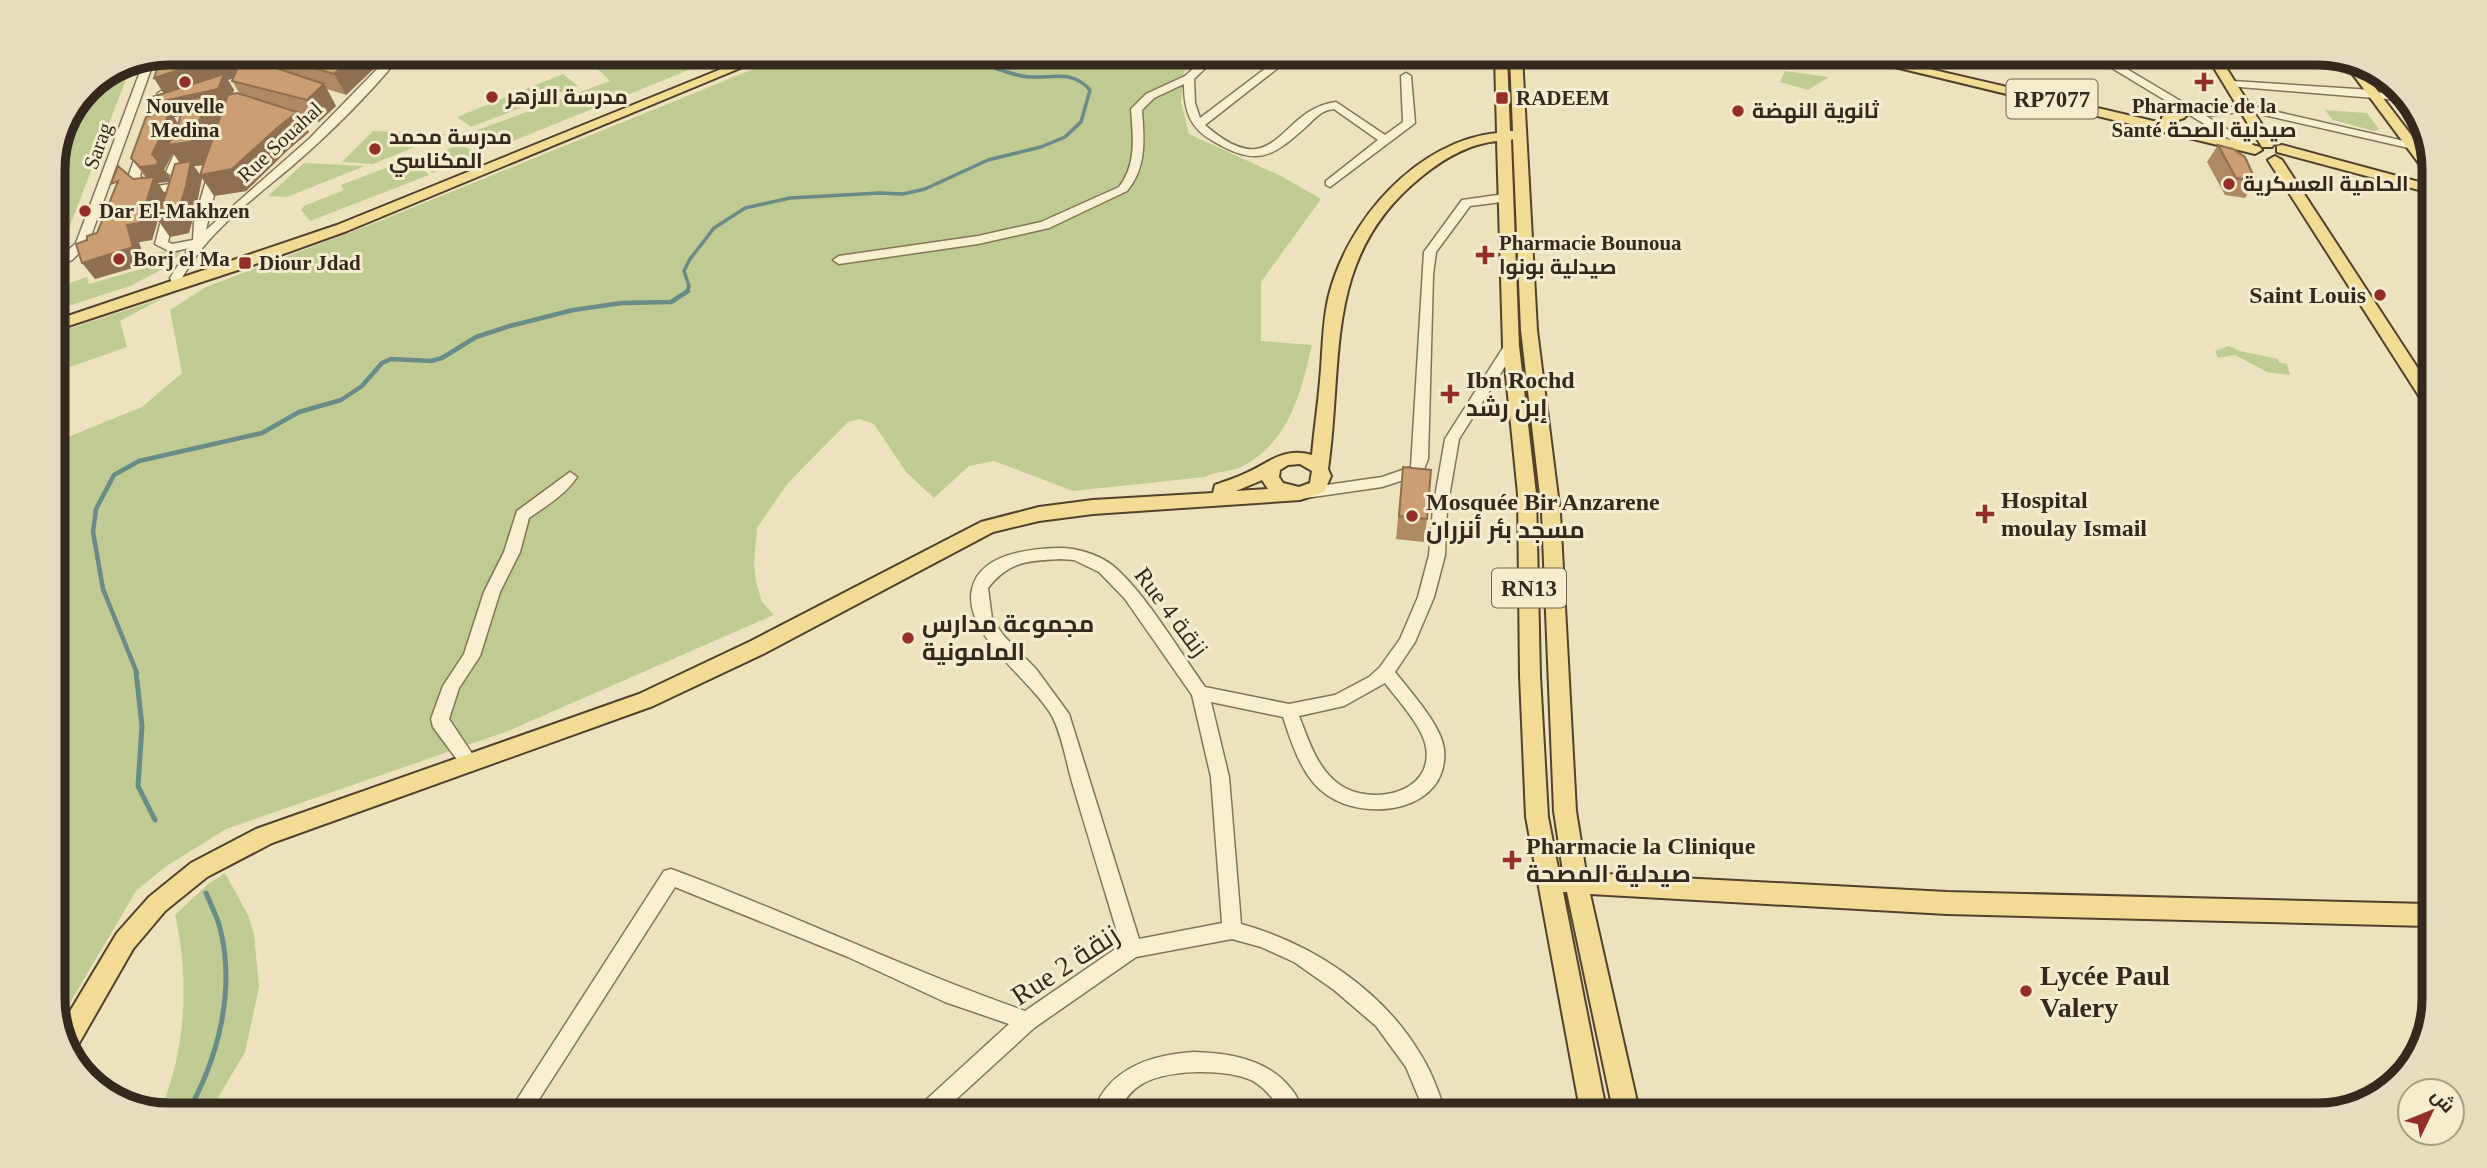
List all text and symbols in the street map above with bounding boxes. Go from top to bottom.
marker: Nouvelle Medina [177,74,193,90]
marker: Pharmacie de la Santé صيدلية الصحة [2196,74,2212,90]
road number: RP7077 [2007,80,2098,118]
place label: مدرسة الازهر [505,85,628,109]
place label: RADEEM [1516,86,1610,110]
marker: مدرسة الازهر [484,89,500,105]
marker: RADEEM [1494,90,1510,106]
place label: Nouvelle Medina [146,94,224,142]
place label: Pharmacie de la Santé صيدلية الصحة [2111,94,2297,142]
street label: Rue Souahal [233,97,327,187]
place label: ثانوية النهضة [1752,99,1879,124]
marker: ثانوية النهضة [1730,103,1746,119]
street label: Sarag [79,119,118,173]
place label: مدرسة محمد المكناسي [389,125,512,177]
marker: مدرسة محمد المكناسي [367,141,383,157]
place label: الحامية العسكرية [2243,172,2409,196]
marker: الحامية العسكرية [2221,176,2237,192]
place label: Dar El-Makhzen [99,199,250,223]
marker: Dar El-Makhzen [77,203,93,219]
place label: Pharmacie Bounoua صيدلية بونوا [1499,231,1682,280]
place label: Borj el Ma [133,247,230,271]
marker: Pharmacie Bounoua صيدلية بونوا [1477,247,1493,263]
marker: Borj el Ma [111,251,127,267]
place label: Diour Jdad [259,251,361,275]
marker: Diour Jdad [237,255,253,271]
place label: Saint Louis [2249,282,2366,308]
marker: Saint Louis [2372,287,2388,303]
place label: Ibn Rochd إبن رشد [1466,367,1575,423]
marker: Ibn Rochd إبن رشد [1440,384,1460,404]
place label: Hospital moulay Ismail [2001,487,2147,541]
place label: Mosquée Bir Anzarene مسجد بئر أنزران [1426,489,1660,544]
marker: Hospital moulay Ismail [1975,504,1995,524]
marker: Mosquée Bir Anzarene مسجد بئر أنزران [1404,508,1420,524]
street label: Rue 4 زنقة [1129,562,1213,662]
road number: RN13 [1492,568,1566,608]
place label: مجموعة مدارس المامونية [922,611,1094,666]
marker: مجموعة مدارس المامونية [900,630,916,646]
place label: Pharmacie la Clinique صيدلية المصحة [1526,833,1756,887]
marker: Pharmacie la Clinique صيدلية المصحة [1504,852,1520,868]
street label: Rue 2 زنقة [1005,919,1125,1011]
place label: Lycée Paul Valery [2040,960,2170,1023]
marker: Lycée Paul Valery [2018,983,2034,999]
north arrow [2396,1077,2466,1147]
text: ش [2426,1085,2459,1118]

